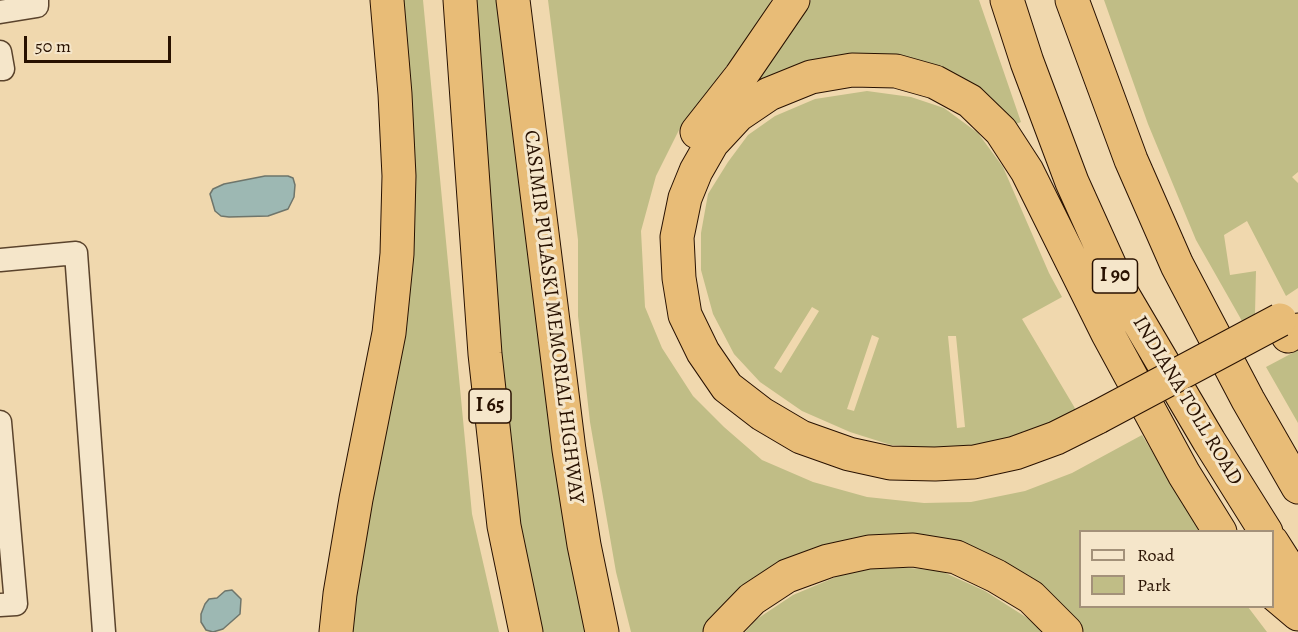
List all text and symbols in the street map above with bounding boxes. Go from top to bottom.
scale bar [27,24,174,62]
text: 50 m [35,34,71,58]
street label: CASIMIR PULASKI MEMORIAL HIGHWAY [518,129,588,505]
road number: I 90 [1092,259,1138,293]
street label: INDIANA TOLL ROAD [1126,312,1248,490]
road number: I 65 [469,389,511,423]
legend [1079,530,1274,608]
text: Road [1137,543,1174,567]
text: Park [1137,573,1171,597]

